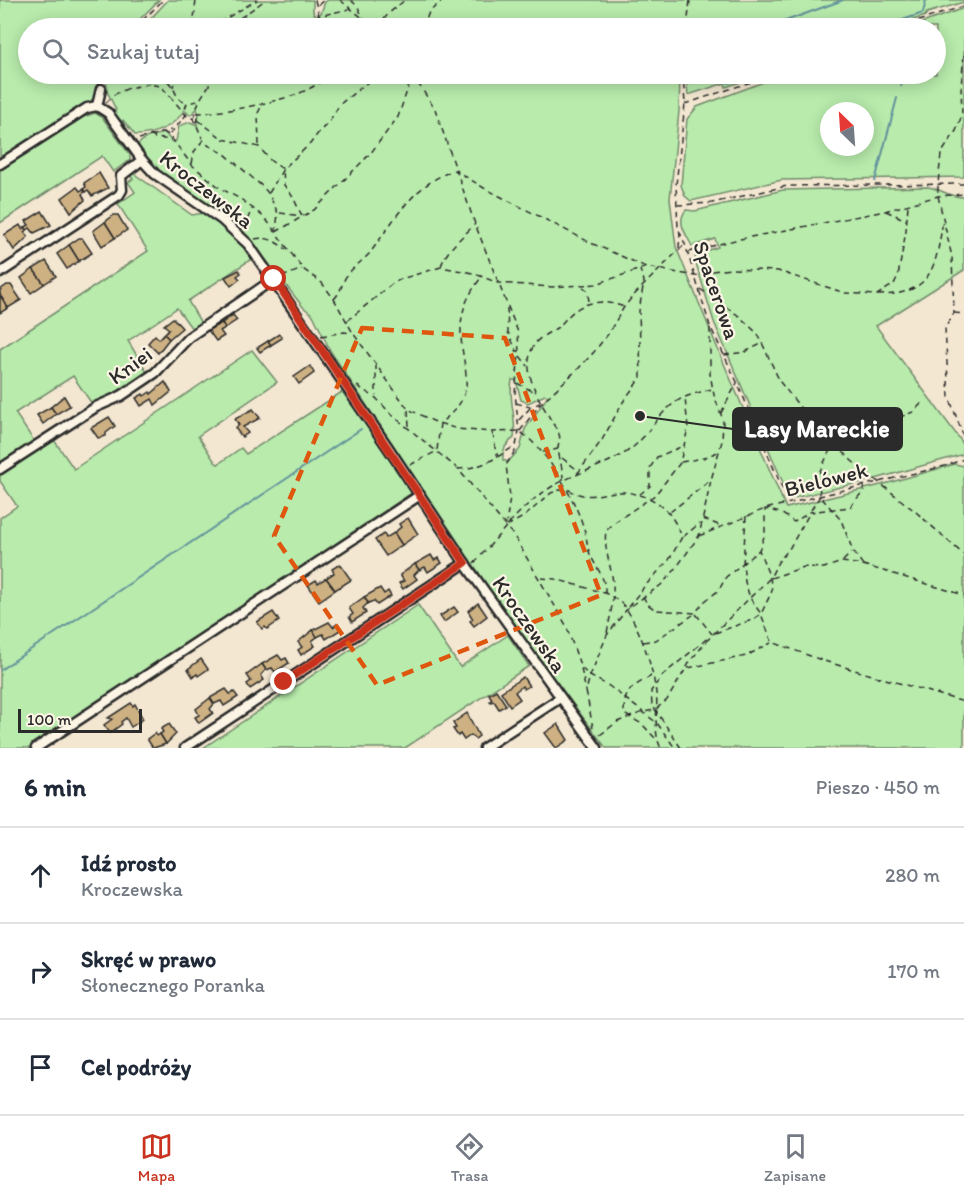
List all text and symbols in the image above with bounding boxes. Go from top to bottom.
search box [18,18,946,84]
icon: search [39,35,72,68]
text: Szukaj tutaj [87,38,200,65]
north arrow [820,102,874,156]
street label: Kroczewska [154,144,260,235]
street label: Spacerowa [687,237,746,343]
route start [260,265,286,291]
street label: Kniei [103,340,158,390]
callout: Lasy Mareckie [733,408,902,450]
text: Lasy Mareckie [744,414,890,444]
street label: Bielówek [782,456,871,503]
street label: Kroczewska [486,571,573,678]
route end [270,668,296,694]
scale bar [18,706,142,734]
text: 100 m [27,710,71,729]
text: 6 min [24,771,86,803]
text: Pieszo · 450 m [816,775,940,799]
text: Idź prosto [81,850,177,877]
icon: ahead [24,859,57,892]
text: 280 m [885,863,940,887]
text: Kroczewska [81,877,183,901]
text: Skręć w prawo [81,946,216,973]
icon: right [24,955,57,988]
text: 170 m [887,959,940,983]
text: Słonecznego Poranka [81,973,265,997]
icon: arrive [24,1051,57,1084]
text: Cel podróży [81,1054,191,1081]
tab: Mapa [138,1130,175,1185]
tab: Trasa [451,1130,488,1185]
tab: Zapisane [764,1130,826,1185]

